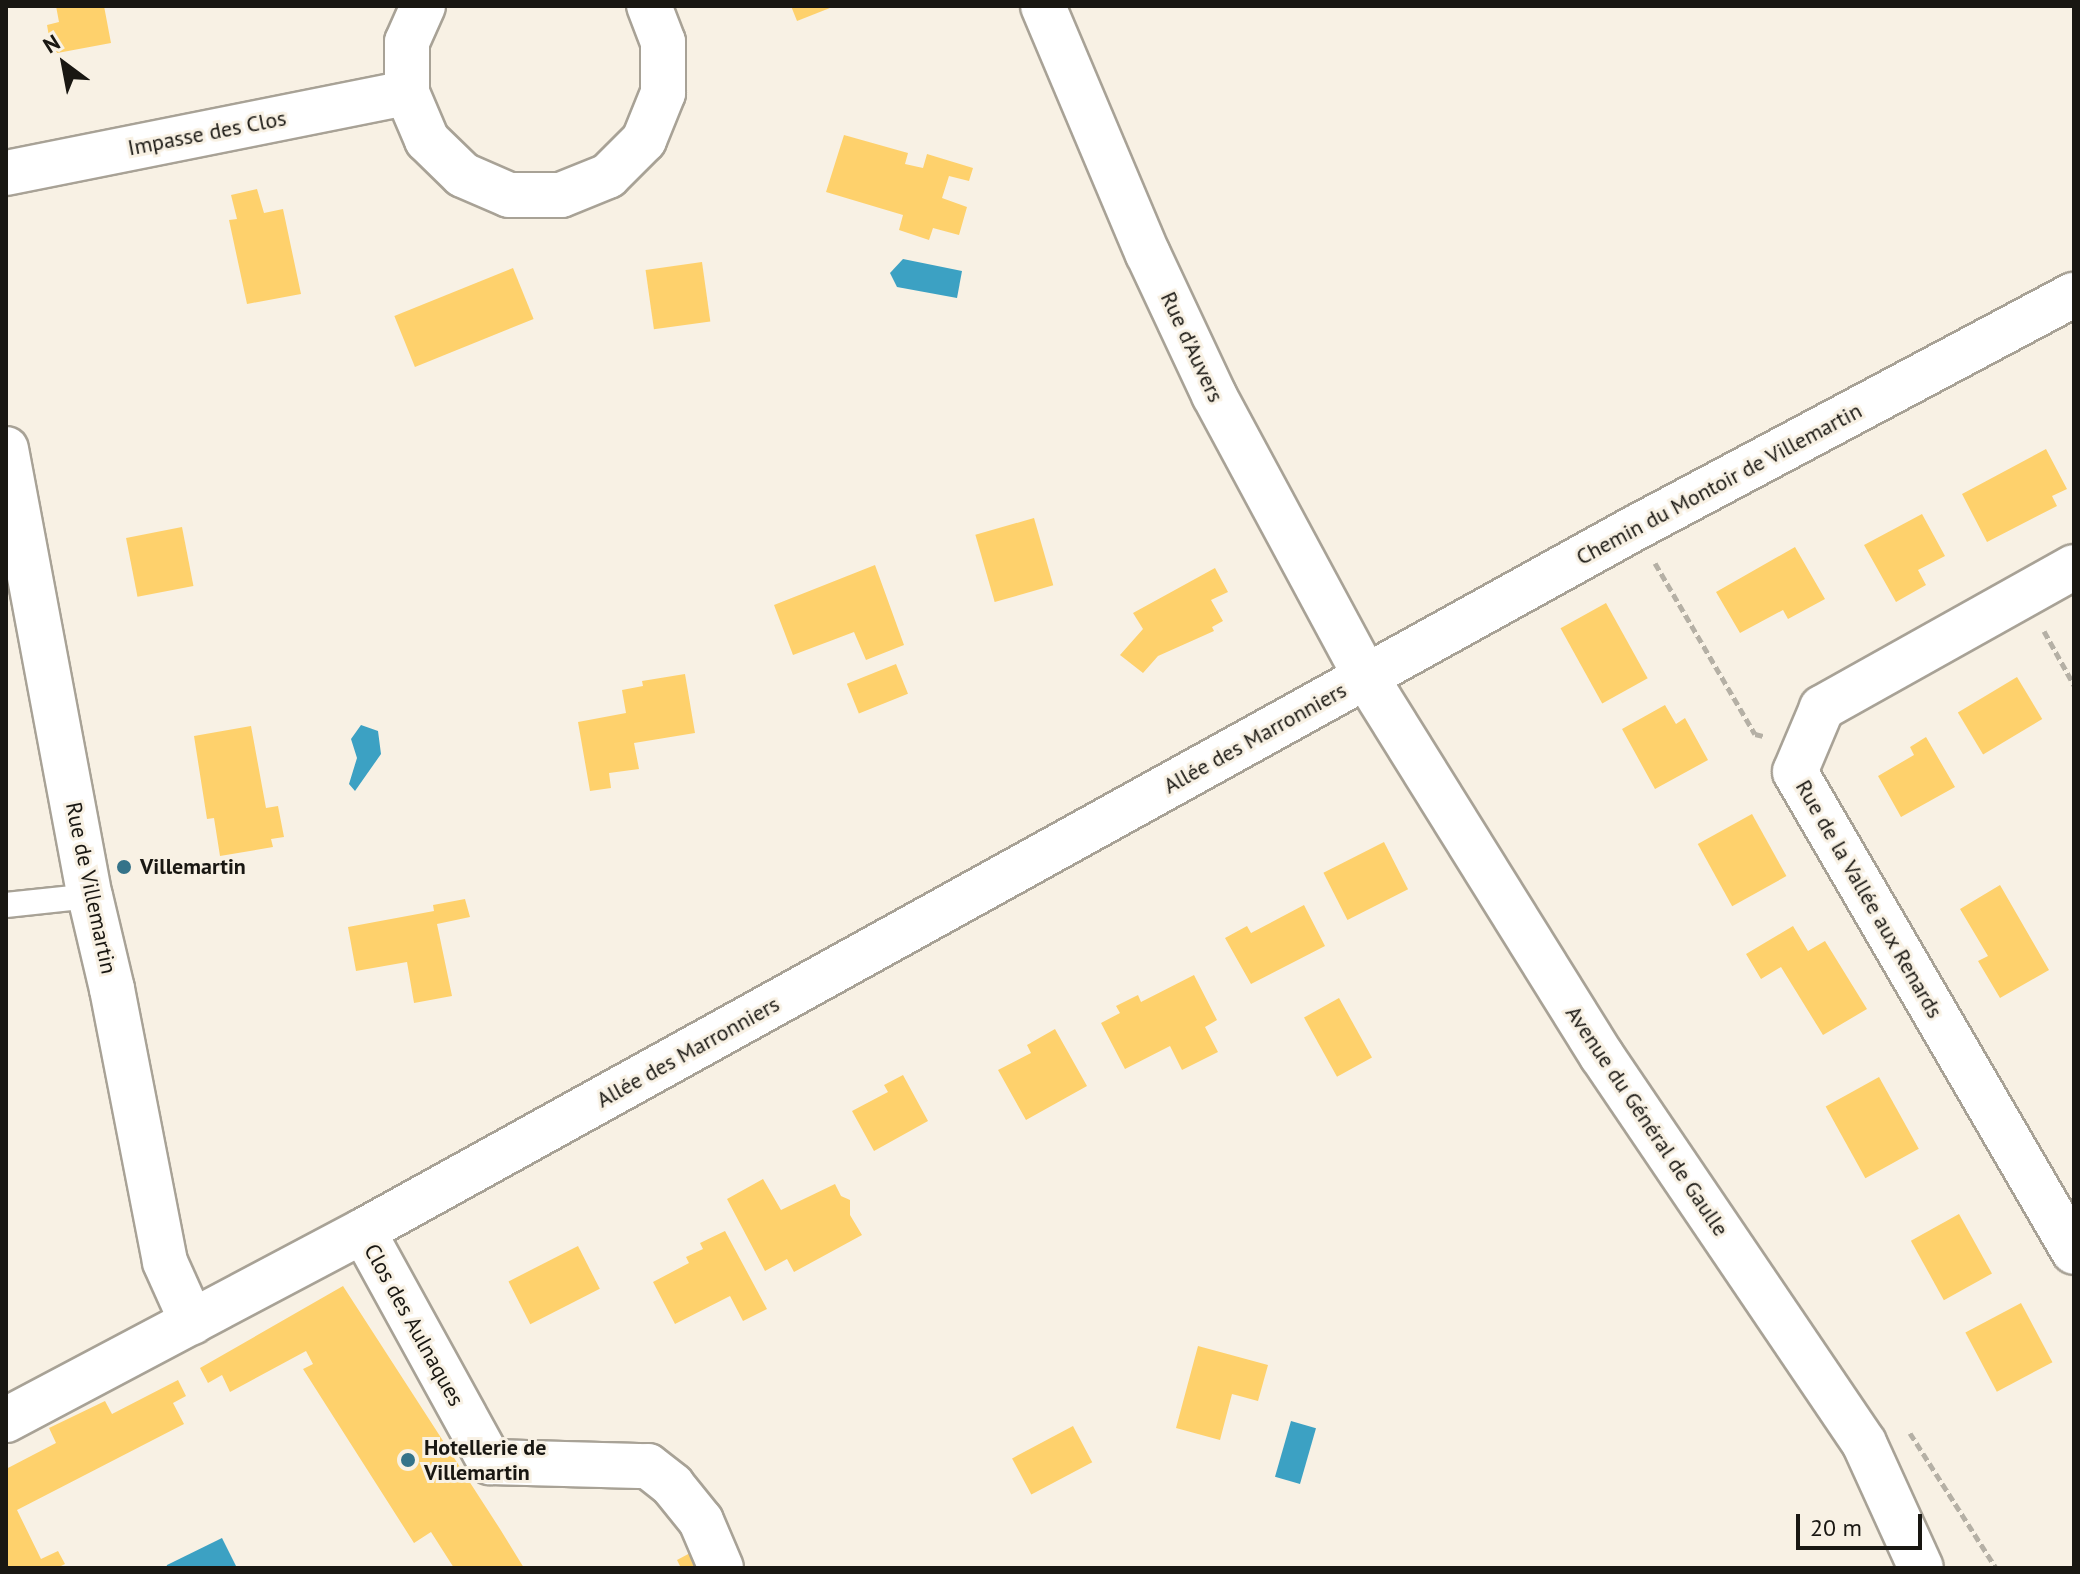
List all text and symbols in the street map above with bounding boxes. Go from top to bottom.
north arrow [24,24,104,104]
text: N [38,28,65,59]
street label: Impasse des Clos [126,105,288,161]
street label: Rue d'Auvers [1155,288,1229,406]
street label: Chemin du Montoir de Villemartin [1571,397,1867,571]
street label: Allée des Marronniers [1159,677,1351,799]
street label: Rue de la Vallée aux Renards [1790,775,1948,1023]
street label: Rue de Villemartin [60,799,122,977]
place label: Villemartin [140,854,246,880]
marker: Villemartin [115,858,133,876]
street label: Allée des Marronniers [592,991,784,1113]
street label: Avenue du Général de Gaulle [1560,1001,1734,1241]
street label: Clos des Aulnaques [358,1239,470,1411]
place label: Hotellerie de Villemartin [424,1434,546,1486]
marker: Hotellerie de Villemartin [399,1451,417,1469]
scale bar [1800,1498,1926,1548]
text: 20 m [1810,1512,1862,1543]

